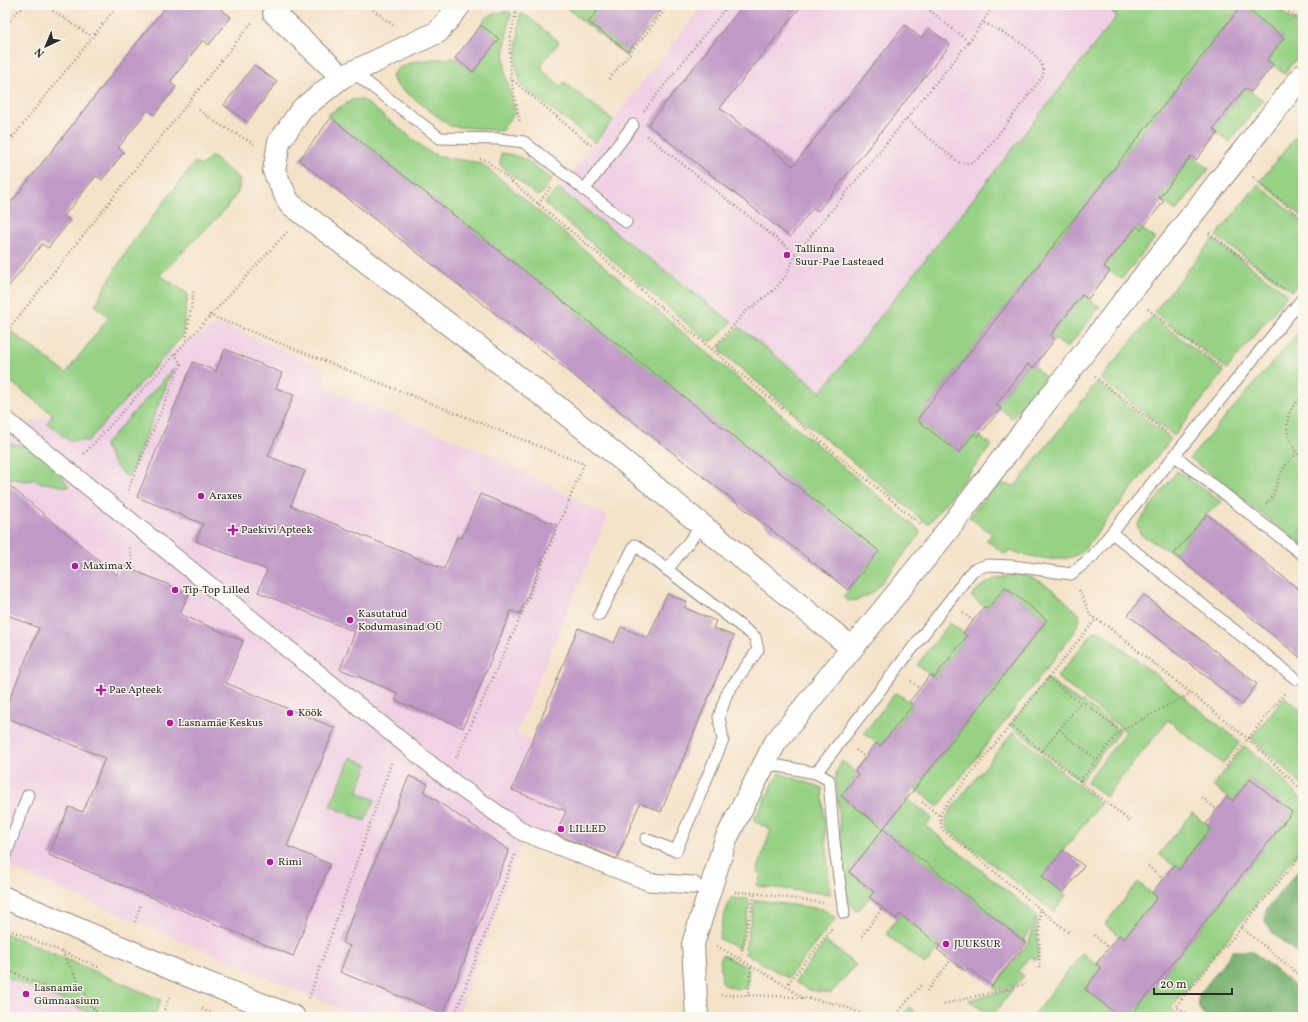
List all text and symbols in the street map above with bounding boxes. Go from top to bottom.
north arrow [26,26,66,66]
text: N [32,44,48,60]
place label: Tallinna Suur-Pae Lasteaed [795,242,884,270]
marker: Tallinna Suur-Pae Lasteaed [782,250,792,260]
place label: Araxes [209,489,242,504]
marker: Araxes [196,491,206,501]
place label: Paekivi Apteek [241,523,313,538]
marker: Paekivi Apteek [228,525,238,535]
place label: Maxima X [83,559,132,574]
marker: Maxima X [70,561,80,571]
place label: Tip-Top Lilled [183,583,250,598]
marker: Tip-Top Lilled [170,585,180,595]
place label: Kasutatud Kodumasinad OÜ [358,607,442,635]
marker: Kasutatud Kodumasinad OÜ [345,615,355,625]
place label: Pae Apteek [109,683,162,698]
marker: Pae Apteek [96,685,106,695]
place label: Köök [298,706,323,721]
marker: Köök [285,708,295,718]
place label: Lasnamäe Keskus [178,716,263,731]
marker: Lasnamäe Keskus [165,718,175,728]
place label: LILLED [569,822,606,837]
marker: LILLED [556,824,566,834]
place label: Rimi [278,855,302,870]
marker: Rimi [265,857,275,867]
place label: JUUKSUR [954,937,1001,952]
marker: JUUKSUR [941,939,951,949]
scale bar [1154,970,1232,996]
text: 20 m [1160,977,1187,993]
place label: Lasnamäe Gümnaasium [34,981,100,1009]
marker: Lasnamäe Gümnaasium [21,989,31,999]

